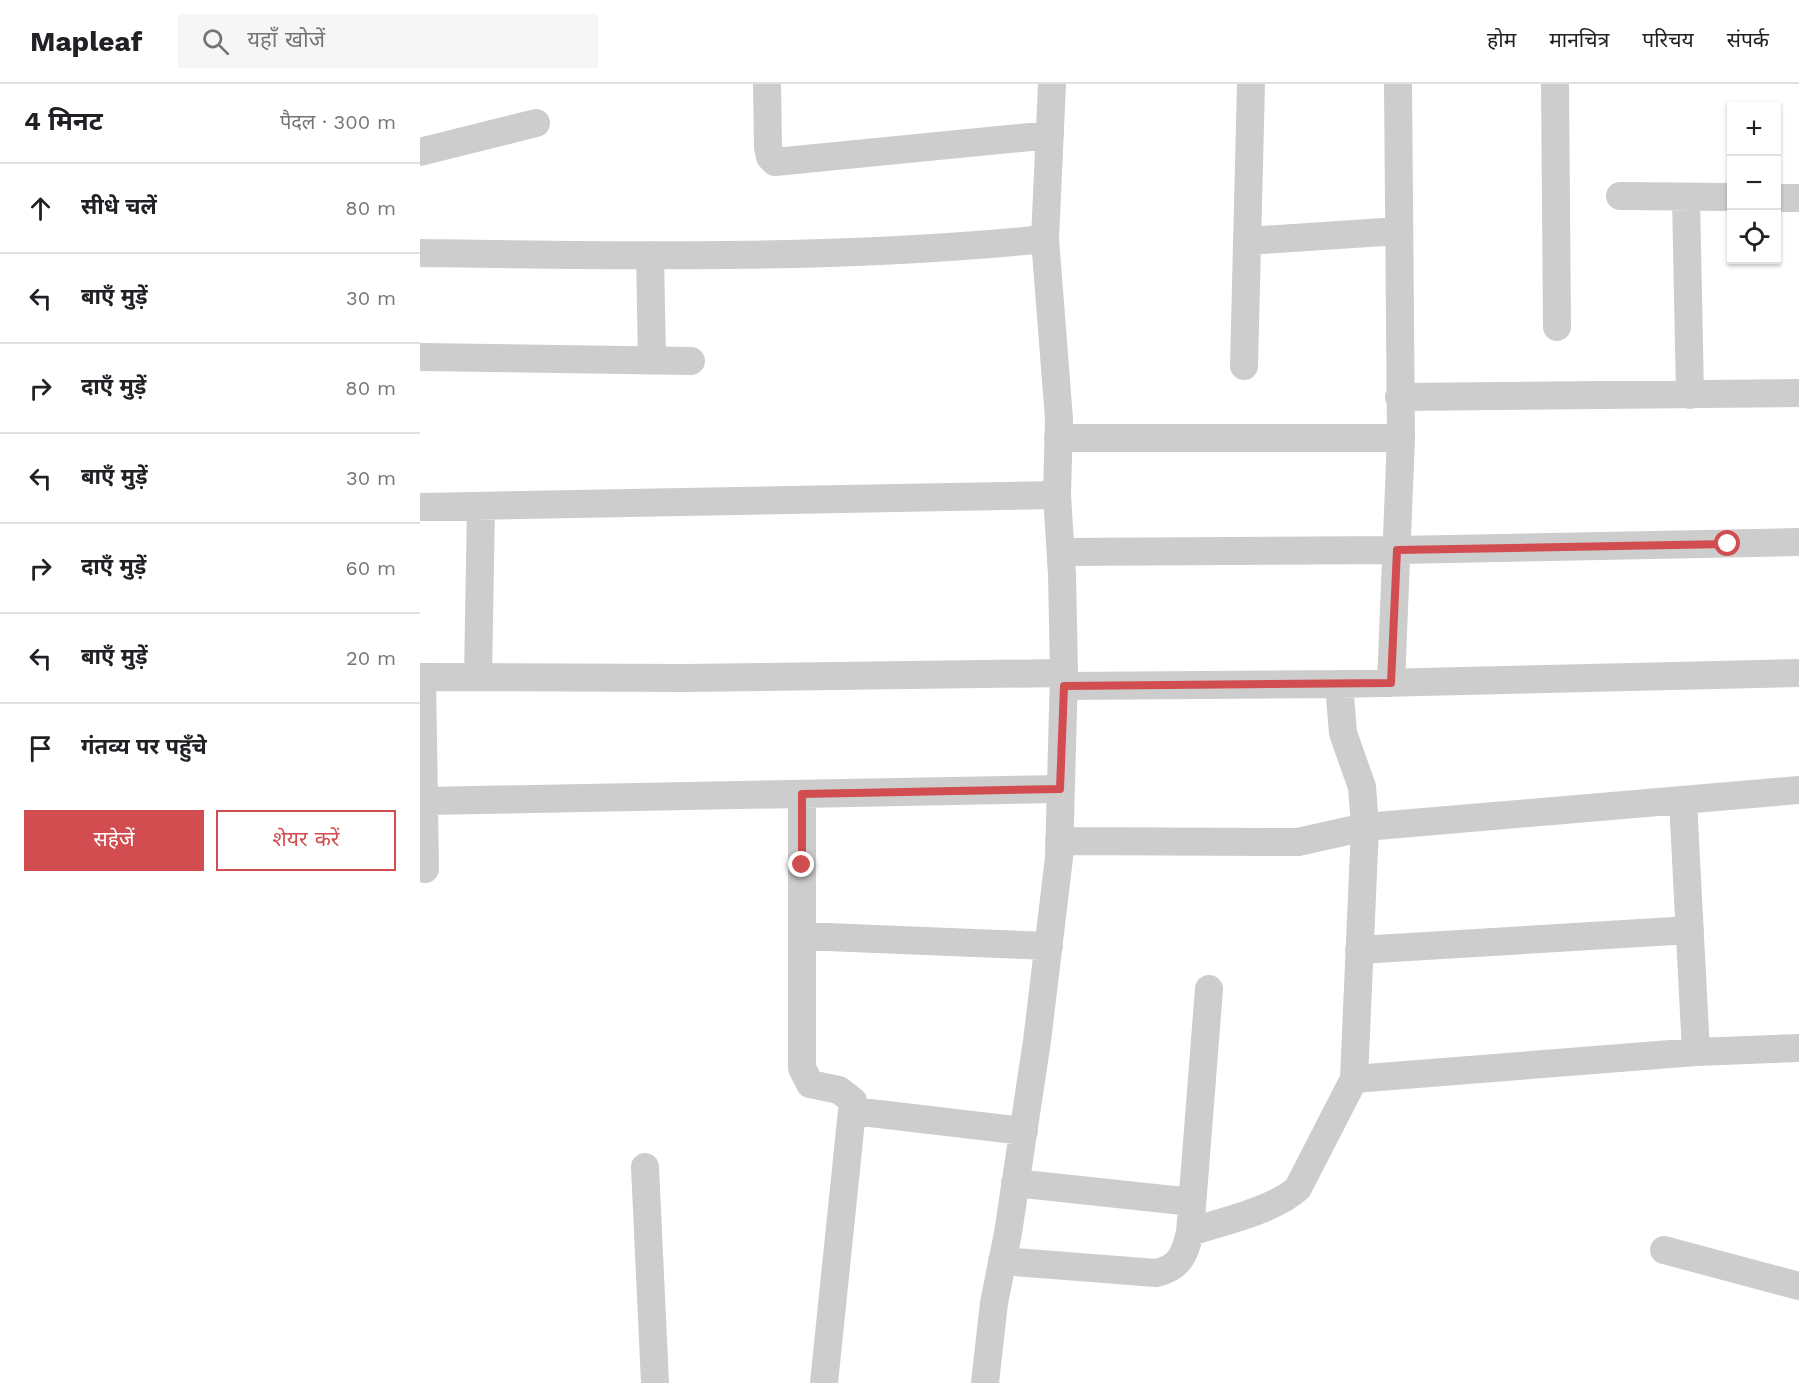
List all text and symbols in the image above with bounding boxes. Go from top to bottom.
search box [178,14,598,68]
text: Mapleaf [30,25,142,58]
icon: search [199,25,232,58]
text: यहाँ खोजें [247,27,325,52]
text: होम [1487,27,1516,52]
text: मानचित्र [1549,27,1609,52]
text: परिचय [1642,27,1694,52]
text: संपर्क [1727,27,1769,52]
map controls [1727,102,1781,264]
button: + [1727,102,1781,156]
text: 4 मिनट [24,106,103,136]
text: पैदल · 300 m [280,110,396,134]
button: − [1727,156,1781,210]
icon: ahead [24,192,57,225]
text: सीधे चलें [81,194,157,219]
text: 80 m [345,196,396,220]
button: locate [1727,210,1781,264]
icon: left [24,282,57,315]
text: बाएँ मुड़ें [81,284,148,309]
text: 30 m [346,286,396,310]
icon: right [24,372,57,405]
text: दाएँ मुड़ें [81,374,146,399]
text: 80 m [345,376,396,400]
icon: left [24,462,57,495]
text: बाएँ मुड़ें [81,464,148,489]
text: 30 m [346,466,396,490]
route start [1714,530,1740,556]
icon: right [24,552,57,585]
text: दाएँ मुड़ें [81,554,146,579]
text: 60 m [346,556,396,580]
icon: left [24,642,57,675]
text: बाएँ मुड़ें [81,644,148,669]
text: 20 m [346,646,396,670]
icon: arrive [24,732,57,765]
text: गंतव्य पर पहुँचे [81,734,207,759]
button: सहेजें [24,810,204,871]
button: शेयर करें [216,810,396,871]
route end [788,851,814,877]

